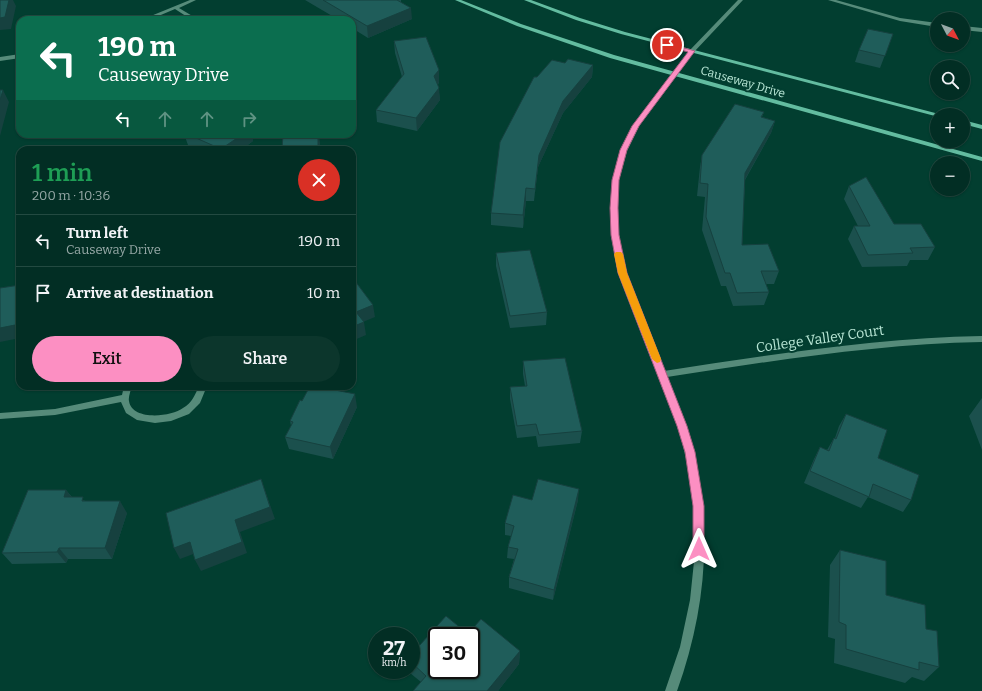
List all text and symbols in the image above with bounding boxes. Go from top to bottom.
north arrow [930,12,970,52]
map controls [930,12,970,196]
pin [650,28,684,62]
text: 190 m [98,30,176,63]
icon: left [32,32,84,84]
icon: arrive [656,34,678,56]
button: search [930,60,970,100]
street label: Causeway Drive [699,63,787,101]
text: Causeway Drive [98,64,229,86]
icon: left [112,108,134,130]
icon: ahead [154,108,176,130]
icon: ahead [196,108,218,130]
icon: right [238,108,260,130]
button: + [930,108,970,148]
button: − [930,156,970,196]
text: 1 min [32,159,92,187]
button: close [298,159,340,201]
text: 200 m · 10:36 [32,188,110,203]
text: Turn left [66,224,128,242]
icon: left [32,230,54,252]
text: 190 m [298,232,340,250]
text: Causeway Drive [66,242,161,257]
icon: arrive [32,282,54,304]
text: Arrive at destination [66,284,213,302]
text: 10 m [307,284,340,302]
street label: College Valley Court [755,322,885,356]
button: Exit [32,336,182,382]
button: Share [190,336,340,382]
position arrow [678,528,720,570]
speed limit sign: 30 [428,627,480,679]
text: 27 [383,636,405,660]
text: km/h [382,657,406,669]

